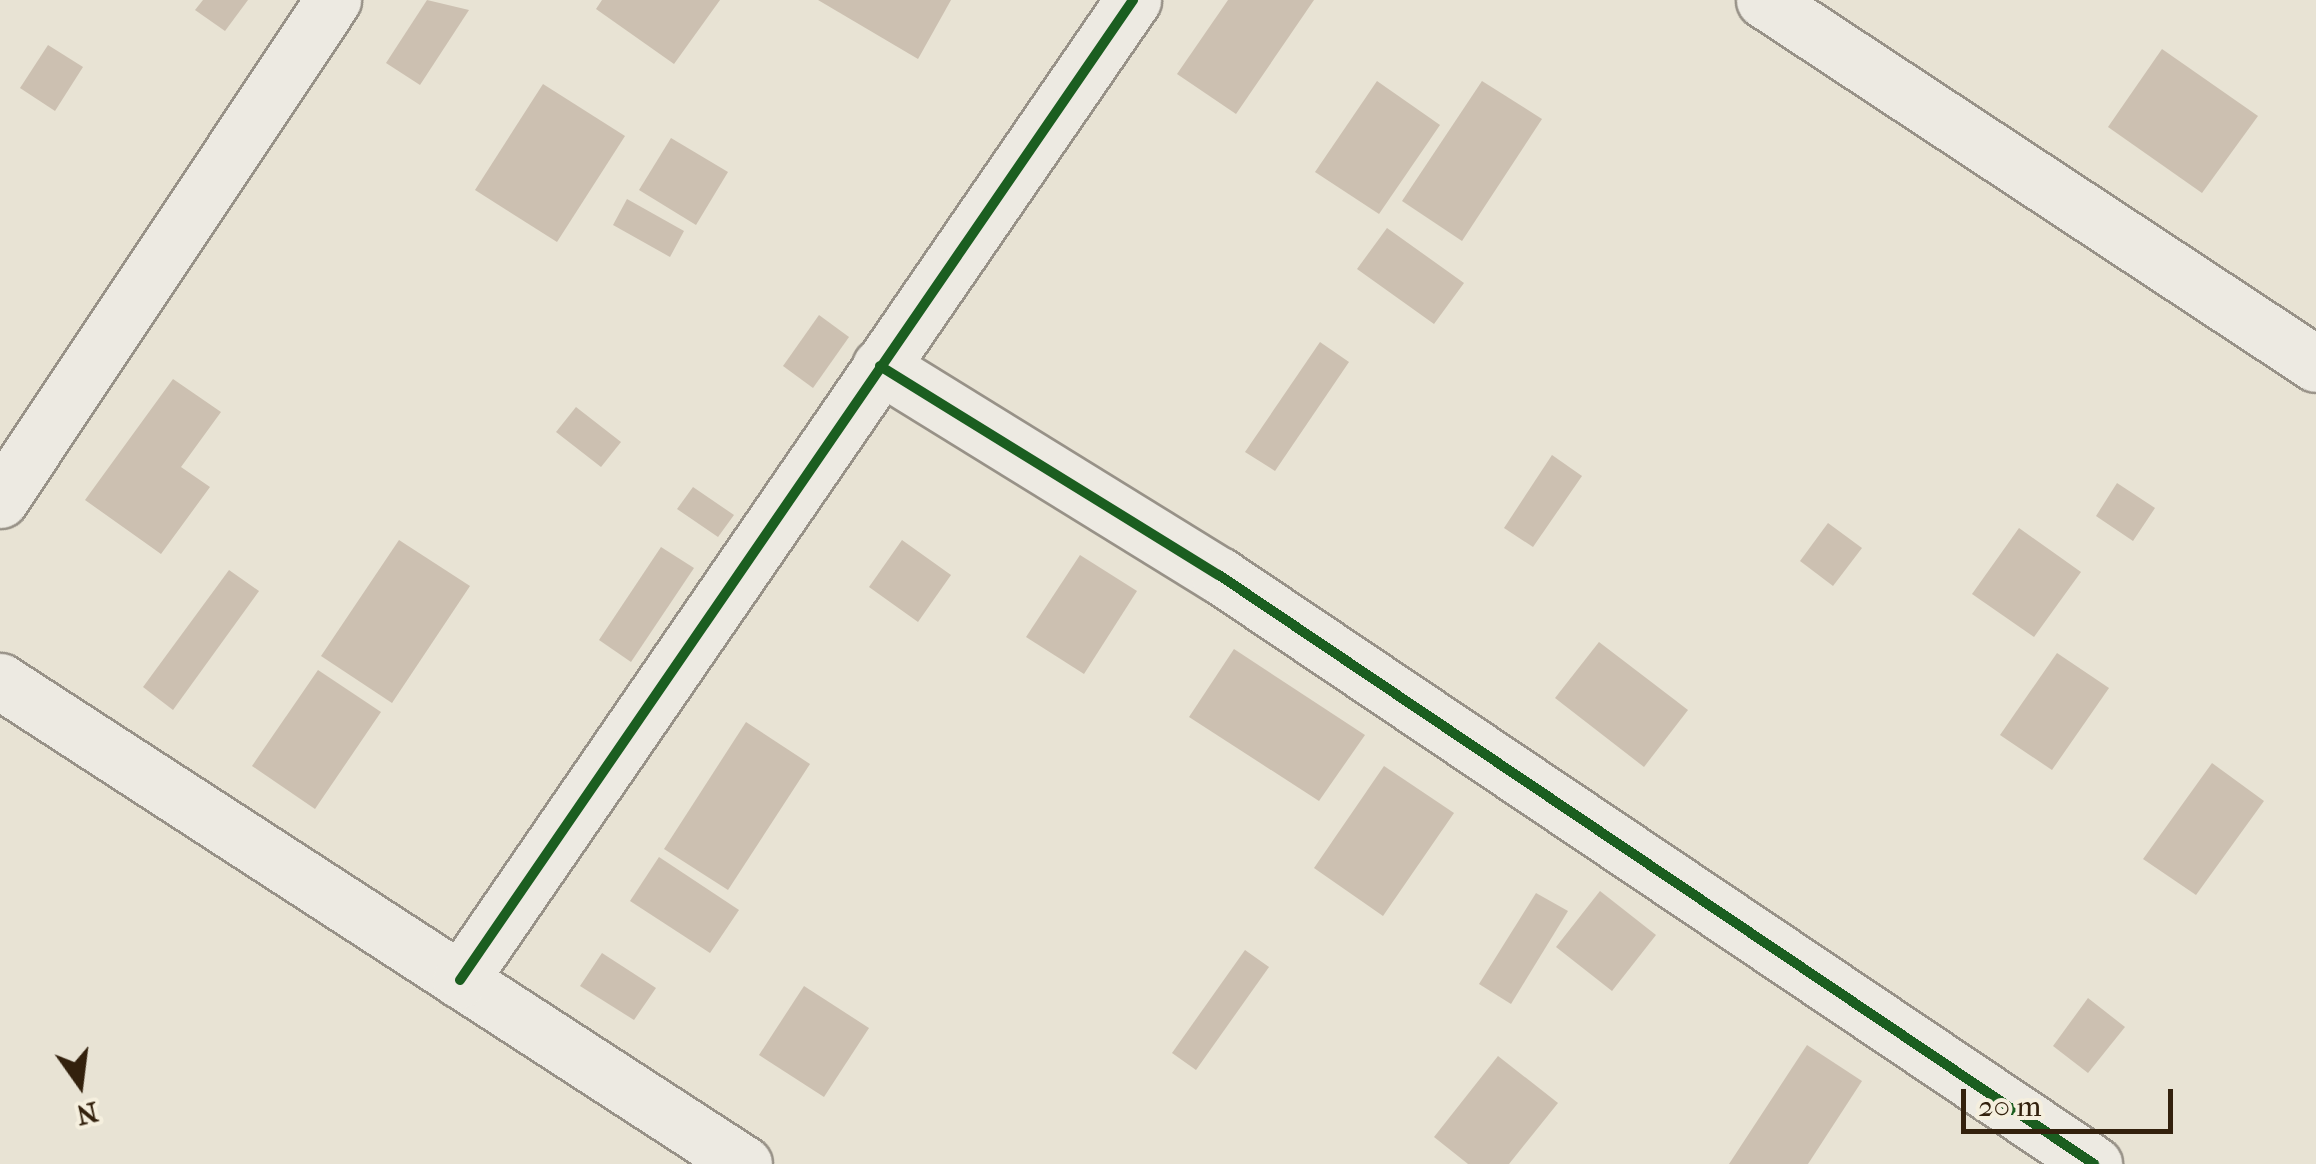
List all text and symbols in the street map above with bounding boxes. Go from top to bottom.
north arrow [30,1034,130,1134]
scale bar [1966,1069,2178,1131]
text: 20 m [1978,1089,2041,1124]
text: N [73,1095,102,1132]

